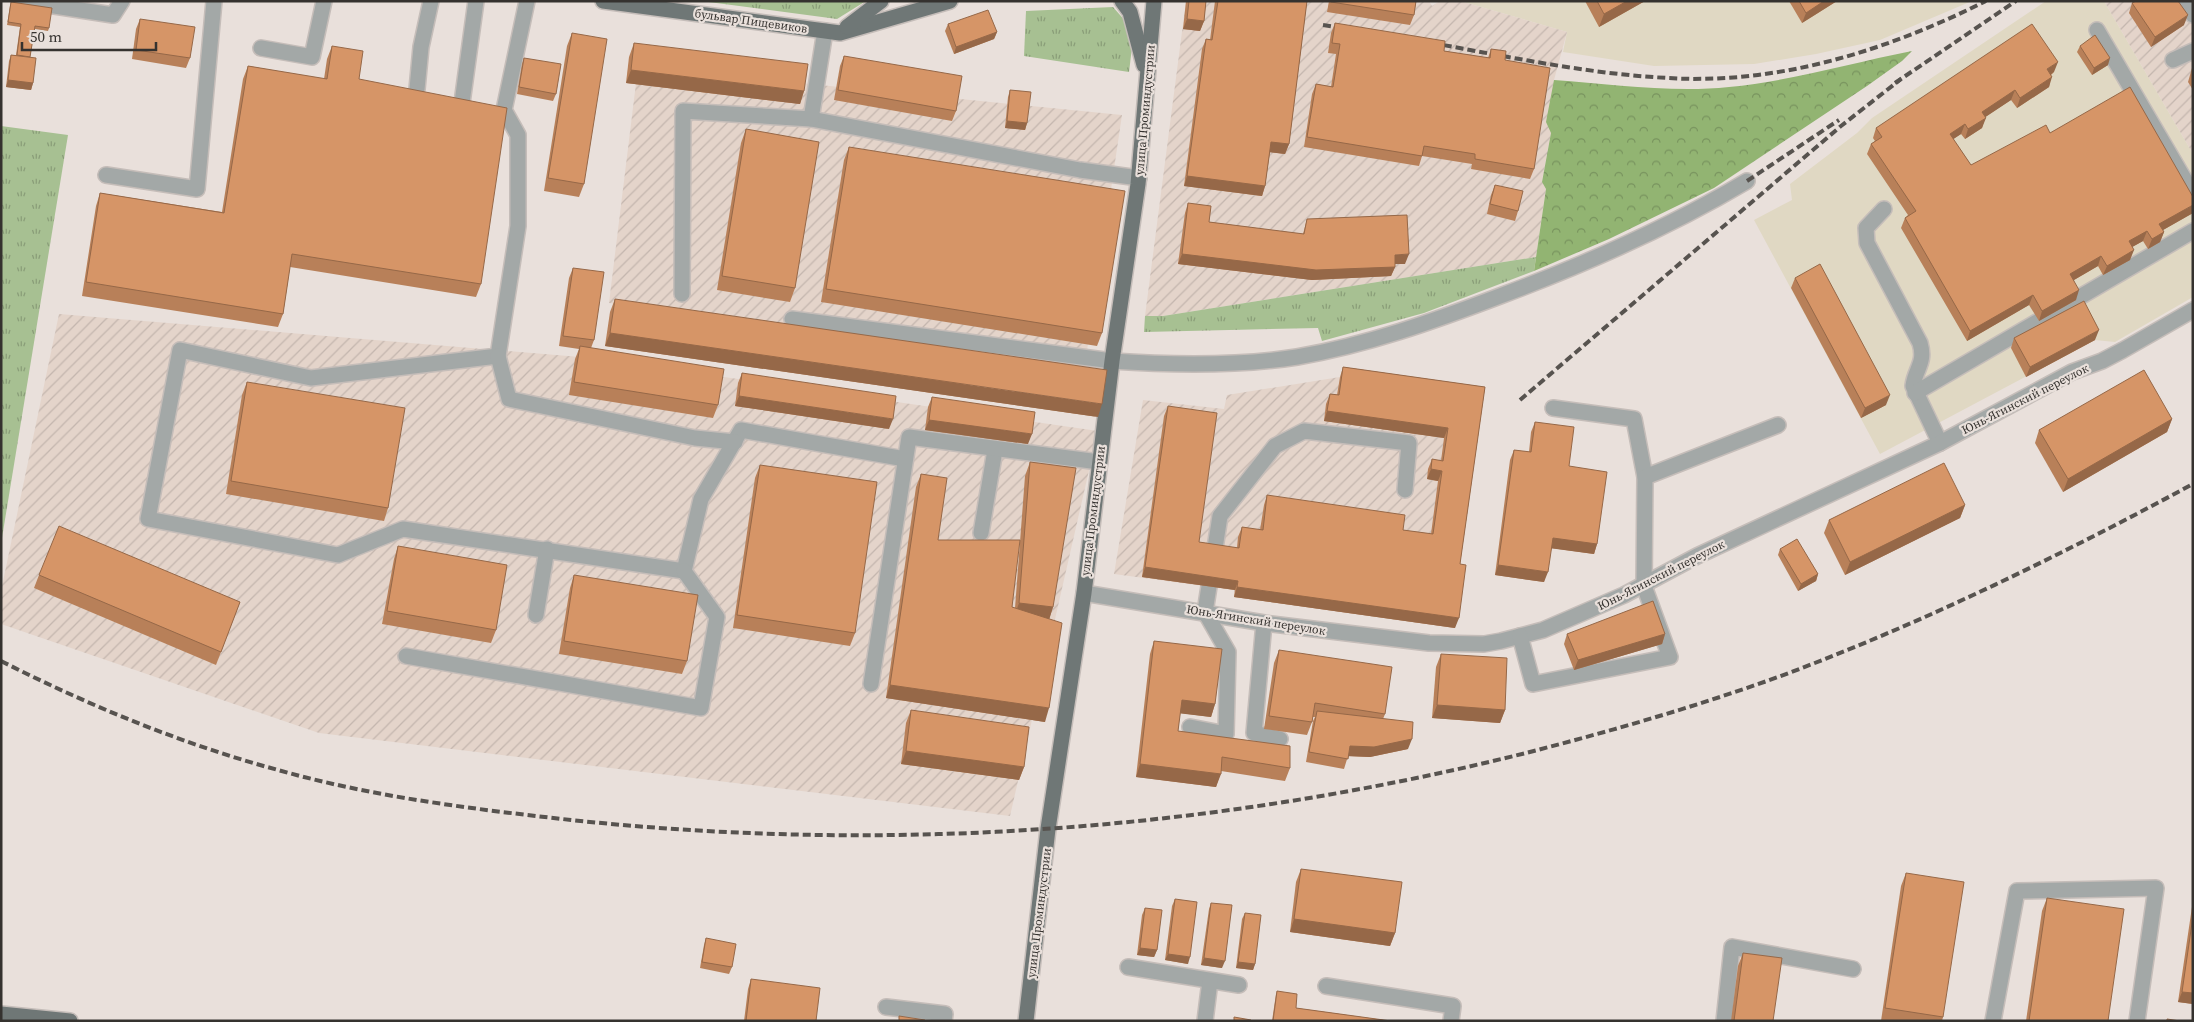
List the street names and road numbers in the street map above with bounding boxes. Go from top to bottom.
street label: бульвар Пищевиков [694,5,808,37]
street label: улица Проминдустрии [1131,44,1159,176]
street label: Юнь-Ягинский переулок [1959,360,2091,438]
street label: улица Проминдустрии [1077,445,1109,577]
street label: Юнь-Ягинский переулок [1595,536,1727,614]
street label: Юнь-Ягинский переулок [1185,601,1327,639]
street label: улица Проминдустрии [1023,847,1055,979]

